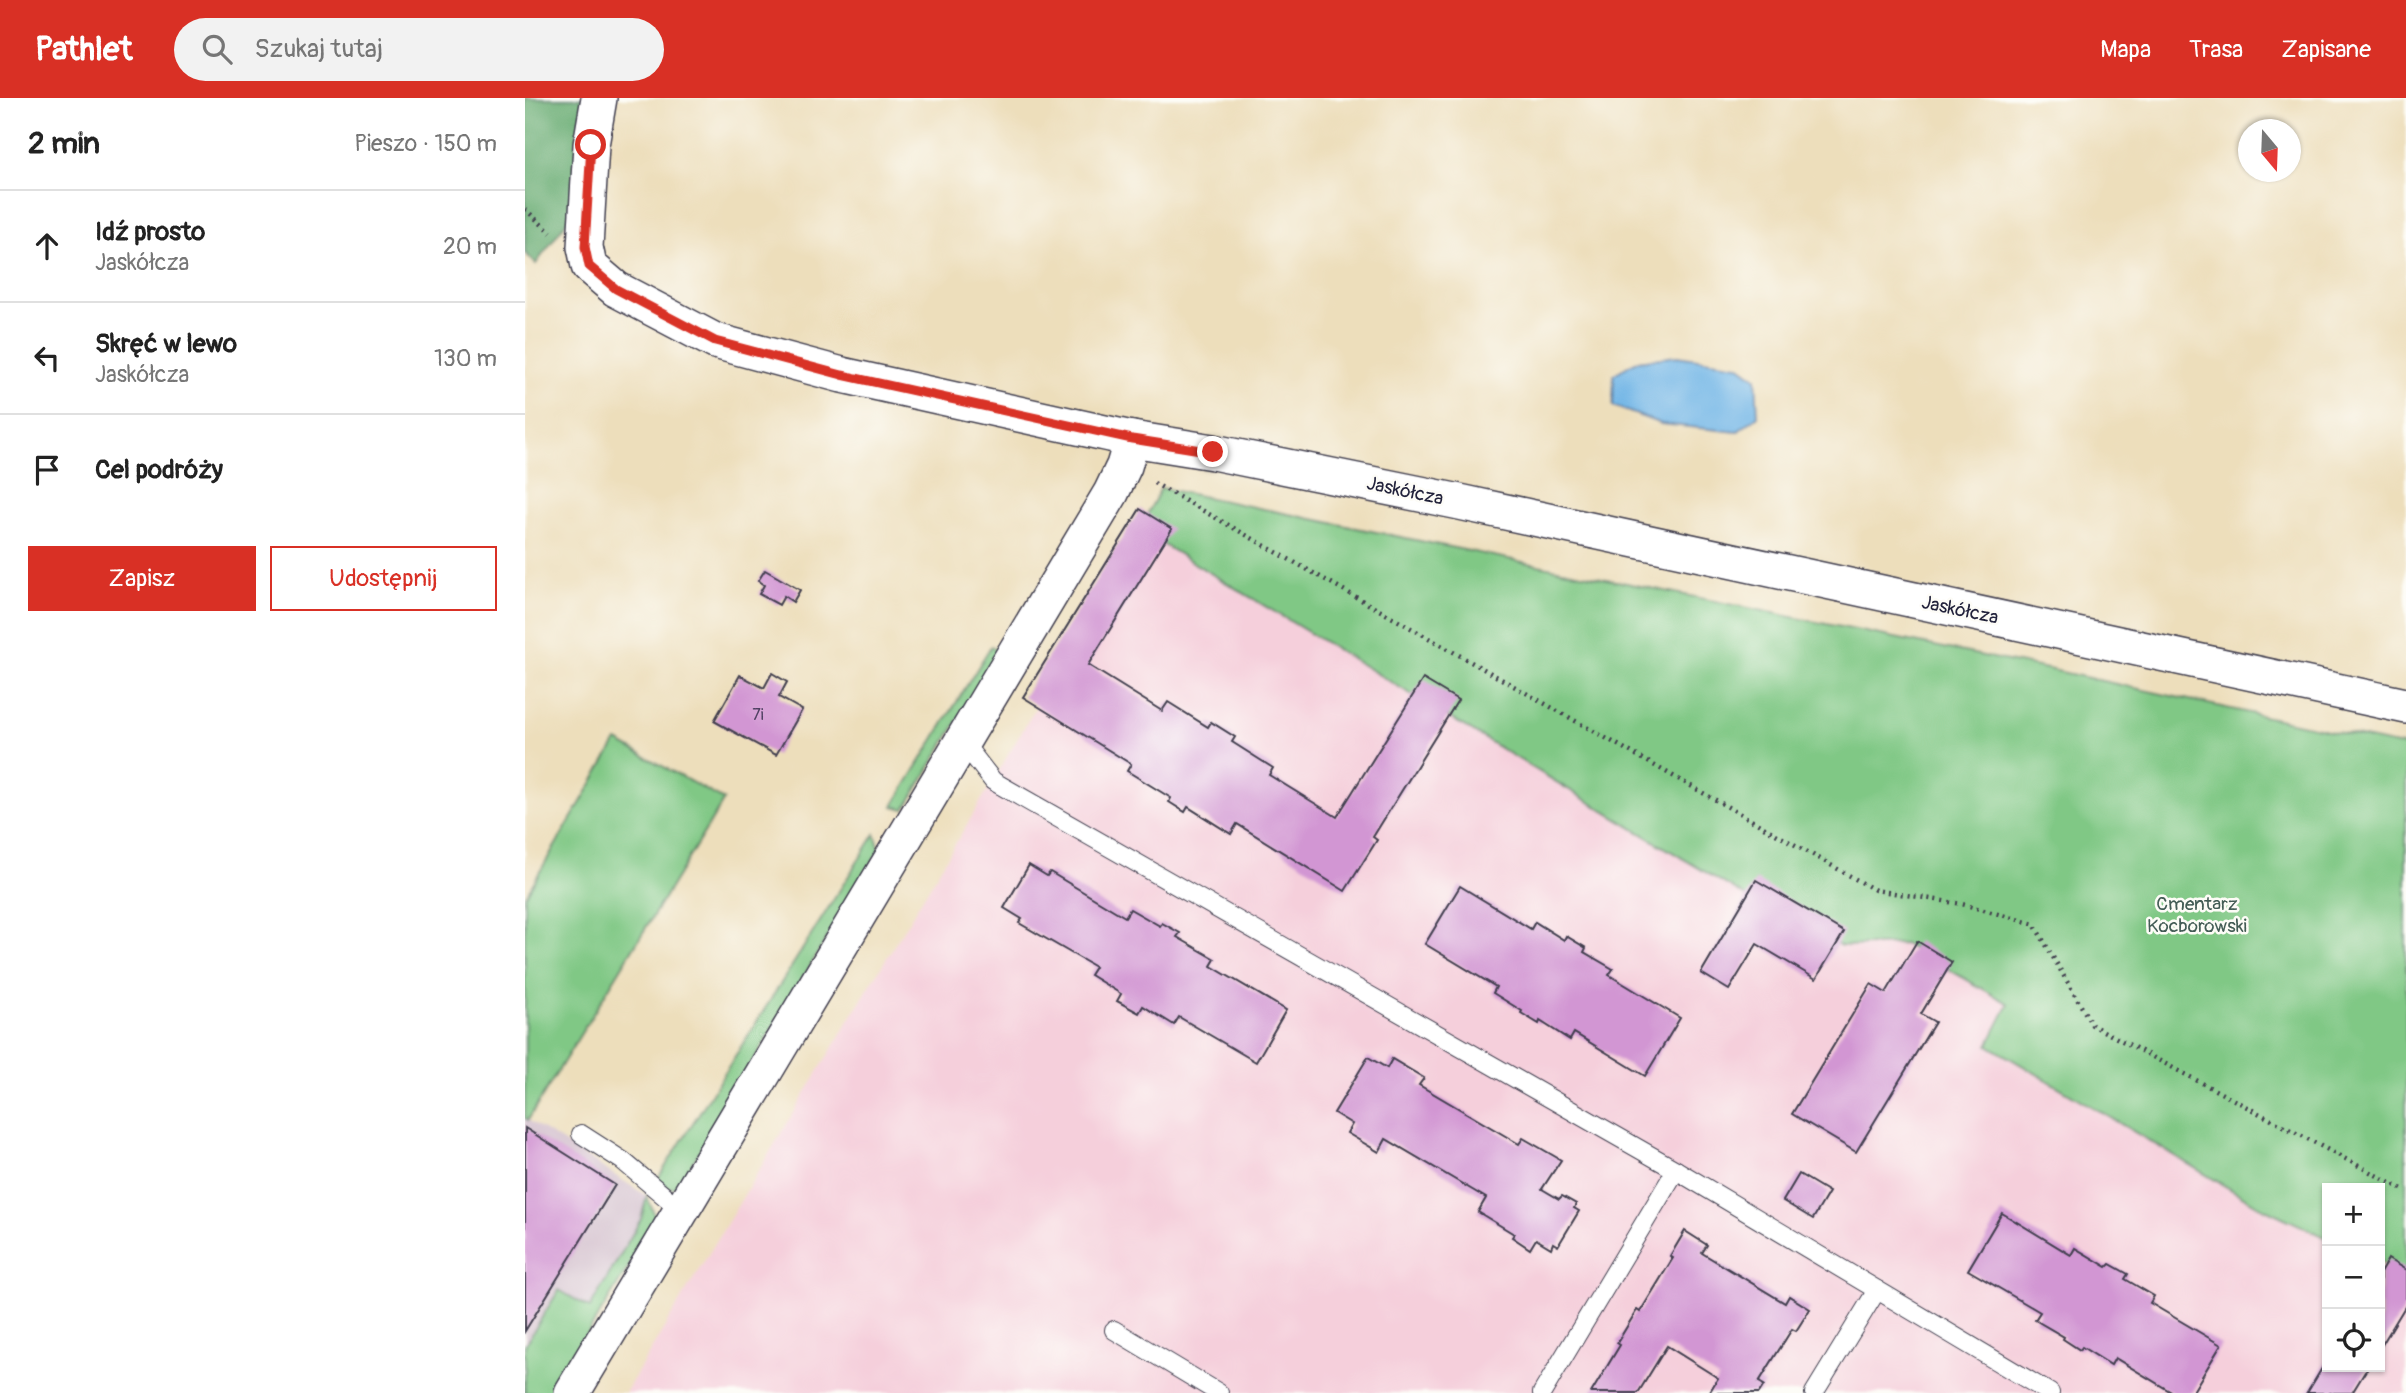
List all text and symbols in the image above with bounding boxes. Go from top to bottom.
search box [174,18,664,81]
text: Pathlet [35,29,132,70]
icon: search [198,30,236,68]
text: Szukaj tutaj [254,33,383,65]
text: Mapa [2100,35,2151,64]
text: Trasa [2189,35,2243,64]
text: Zapisane [2281,35,2371,64]
north arrow [2238,119,2301,182]
text: 2 min [28,125,100,162]
text: Pieszo · 150 m [354,129,497,158]
route start [575,129,606,160]
text: Idź prosto [95,216,205,248]
icon: ahead [28,227,66,265]
text: 20 m [443,232,497,261]
text: Jaskółcza [95,248,189,277]
text: Skręć w lewo [95,328,237,360]
icon: left [28,339,66,377]
text: 130 m [434,344,497,373]
text: Jaskółcza [95,360,189,389]
route end [1197,436,1228,467]
icon: arrive [28,451,66,489]
text: Cel podróży [95,454,223,486]
street label: Jaskółcza [1364,471,1446,511]
button: Zapisz [28,546,256,611]
button: Udostępnij [270,546,497,611]
street label: Jaskółcza [1919,590,2001,630]
house number: 7i [752,705,764,725]
park label: Cmentarz Kocborowski [2147,892,2247,938]
map controls [2322,1183,2385,1372]
button: + [2322,1183,2385,1246]
button: − [2322,1246,2385,1309]
button: locate [2322,1309,2385,1372]

